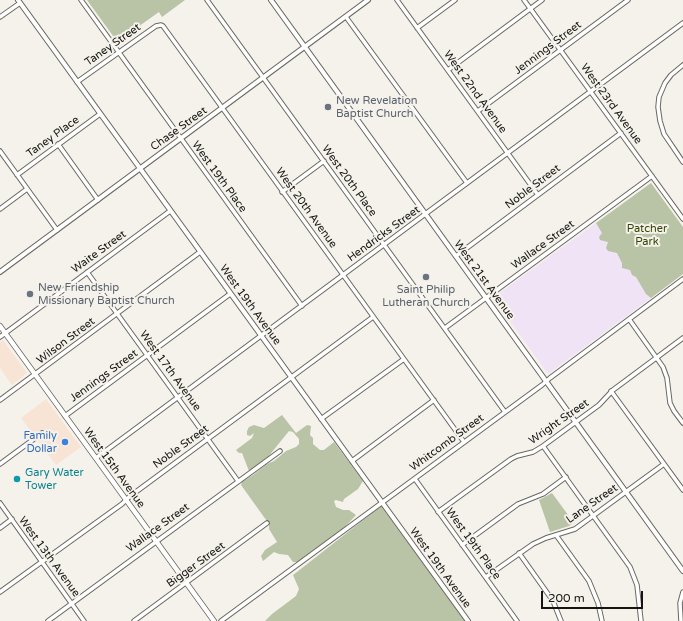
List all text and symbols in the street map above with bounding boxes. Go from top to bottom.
street label: Jennings Street [512,18,584,78]
street label: Taney Street [83,21,143,69]
street label: West 22nd Avenue [441,48,509,136]
street label: West 23rd Avenue [577,61,645,147]
place label: New Revelation Baptist Church [336,94,418,120]
marker: New Revelation Baptist Church [323,102,333,112]
street label: Chase Street [148,104,210,154]
street label: Taney Place [24,113,82,161]
street label: West 19th Place [189,139,249,215]
street label: West 20th Place [319,143,379,219]
street label: Noble Street [503,162,563,212]
street label: West 20th Avenue [272,165,340,251]
street label: Hendricks Street [345,203,423,265]
street label: Wallace Street [509,218,577,272]
park label: Patcher Park [627,222,667,248]
street label: Waite Street [69,228,129,276]
street label: West 21st Avenue [451,238,517,322]
street label: West 19th Avenue [216,262,284,348]
marker: Saint Philip Lutheran Church [421,272,431,282]
place label: New Friendship Missionary Baptist Church [38,281,175,307]
place label: Saint Philip Lutheran Church [382,283,470,309]
marker: New Friendship Missionary Baptist Church [25,289,35,299]
street label: Wilson Street [34,315,98,367]
street label: West 17th Avenue [136,328,204,414]
street label: Jennings Street [67,347,141,405]
street label: Wright Street [527,396,591,448]
street label: Whitcomb Street [407,412,487,474]
street label: Noble Street [151,422,211,472]
street label: West 15th Avenue [80,425,148,511]
place label: Family Dollar [23,429,57,455]
marker: Family Dollar [60,437,70,447]
place label: Gary Water Tower [25,466,84,492]
marker: Gary Water Tower [12,474,22,484]
street label: Lane Street [564,481,620,527]
street label: Wallace Street [124,501,192,555]
street label: West 19th Place [443,506,503,582]
street label: West 13th Avenue [15,514,83,600]
street label: West 19th Avenue [406,525,474,611]
street label: Bigger Street [164,539,228,591]
scale bar [543,583,645,609]
text: 200 m [548,591,585,605]

